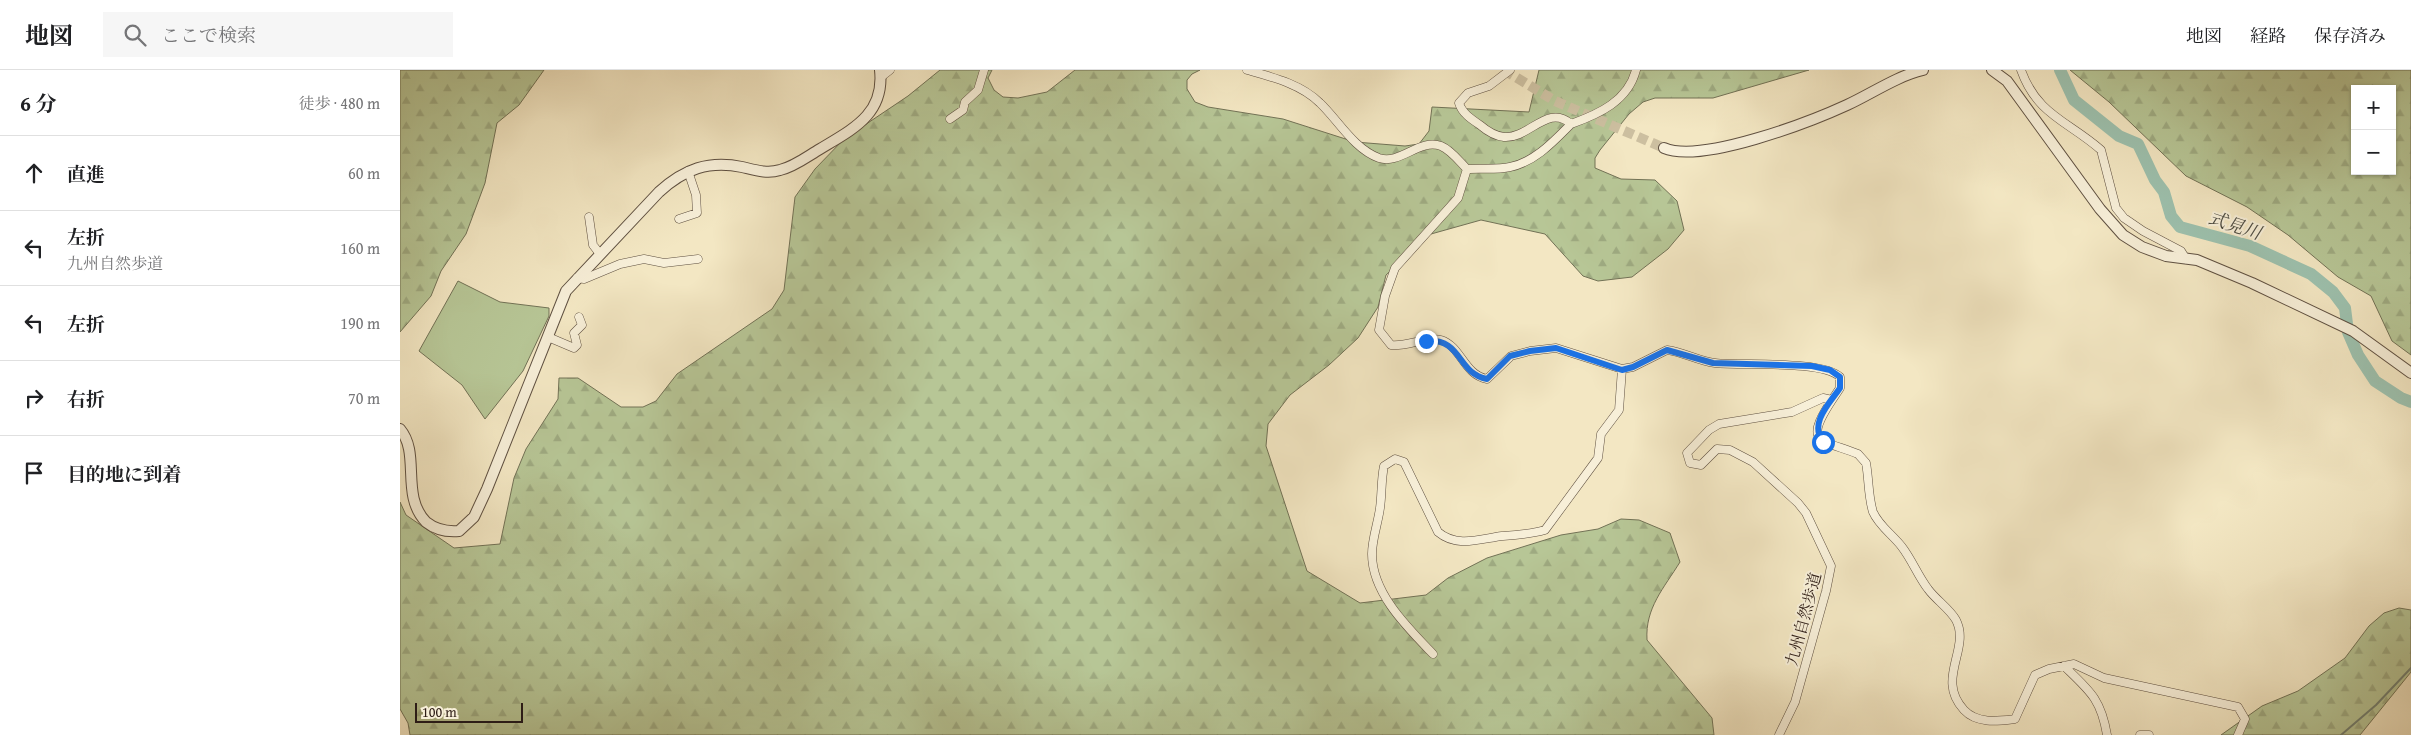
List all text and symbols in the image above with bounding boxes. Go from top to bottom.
search box [103,12,453,57]
text: 地図 [25,18,73,53]
icon: search [121,21,149,49]
text: ここで検索 [161,21,256,49]
text: 地図 [2186,22,2222,49]
text: 経路 [2250,22,2286,49]
text: 保存済み [2314,22,2386,49]
map controls [2351,85,2396,175]
button: + [2351,85,2396,130]
text: 6 分 [20,88,57,119]
text: 徒歩 · 480 m [299,91,380,115]
button: − [2351,130,2396,175]
icon: ahead [20,159,48,187]
text: 直進 [67,160,105,188]
text: 60 m [348,161,380,185]
water label: 式見川 [2205,204,2267,247]
text: 左折 [67,223,105,251]
icon: left [20,234,48,262]
text: 160 m [340,236,380,260]
text: 九州自然歩道 [67,251,163,275]
icon: left [20,309,48,337]
text: 左折 [67,310,105,338]
text: 190 m [340,311,380,335]
route end [1415,330,1438,353]
icon: right [20,384,48,412]
text: 右折 [67,385,105,413]
text: 70 m [348,386,380,410]
route start [1812,431,1835,454]
icon: arrive [20,459,48,487]
text: 目的地に到着 [67,460,181,488]
street label: 九州自然歩道 [1779,570,1827,668]
scale bar [415,700,522,723]
text: 100 m [422,702,457,722]

